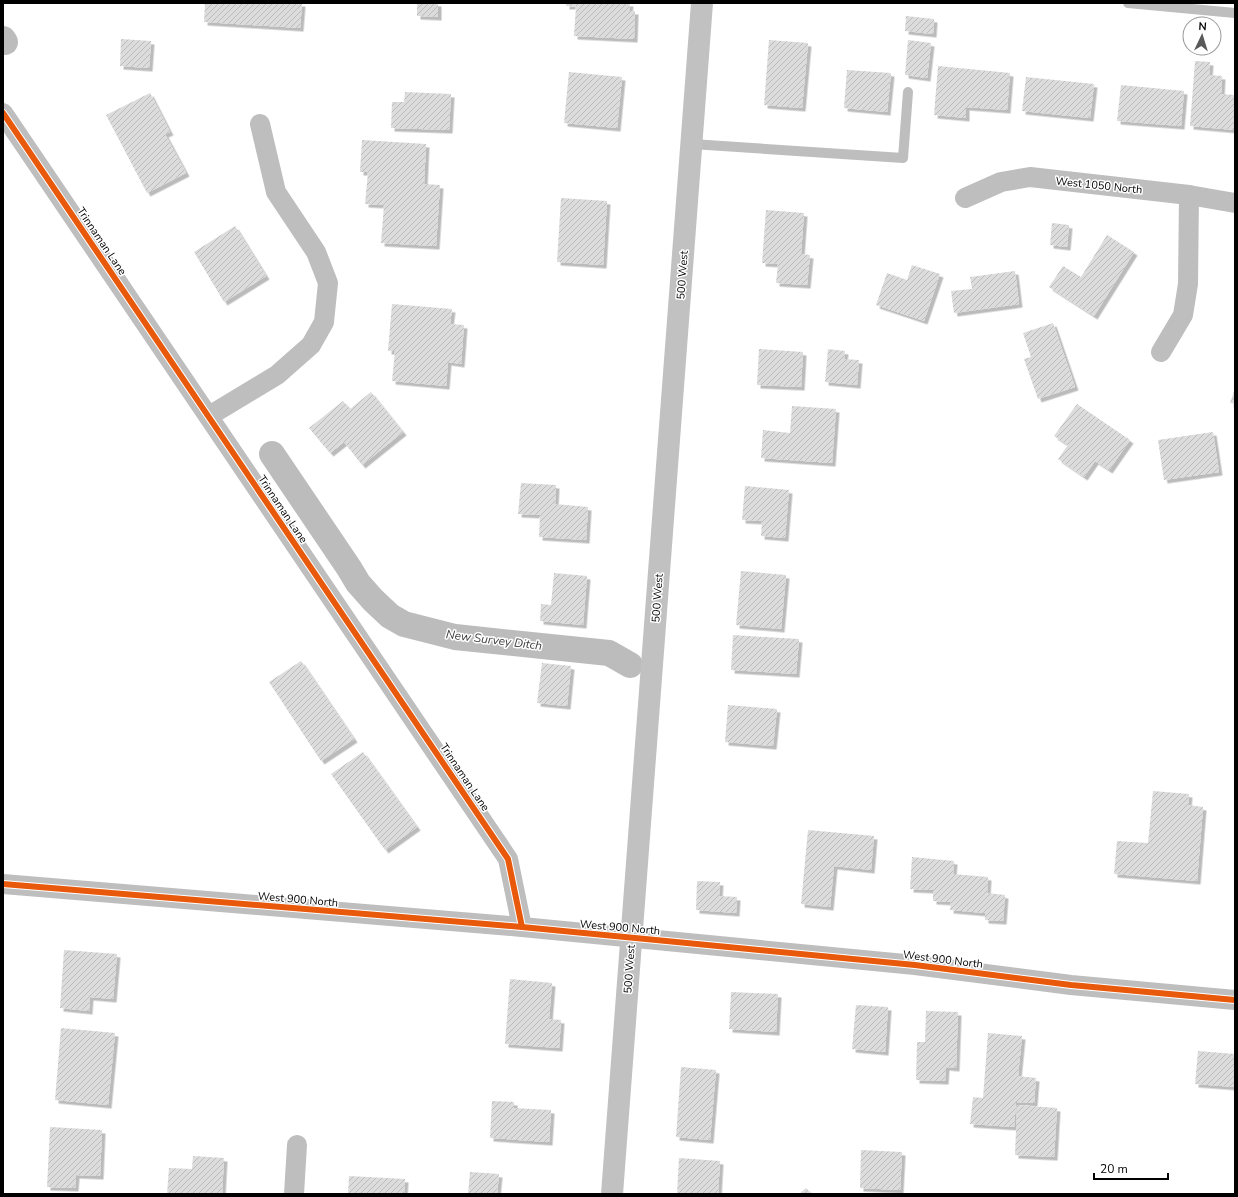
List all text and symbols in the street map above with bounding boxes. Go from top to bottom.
north arrow [1182,16,1222,56]
text: N [1198,19,1207,34]
street label: West 1050 North [1055,173,1143,198]
street label: Trinnaman Lane [73,204,130,278]
street label: 500 West [673,250,692,300]
street label: Trinnaman Lane [254,472,311,546]
street label: 500 West [648,573,667,623]
water label: New Survey Ditch [445,626,543,654]
street label: Trinnaman Lane [436,740,493,814]
street label: West 900 North [257,889,339,910]
street label: West 900 North [579,917,661,938]
street label: 500 West [620,944,639,994]
street label: West 900 North [902,947,984,972]
scale bar [1094,1155,1168,1181]
text: 20 m [1100,1161,1128,1177]

